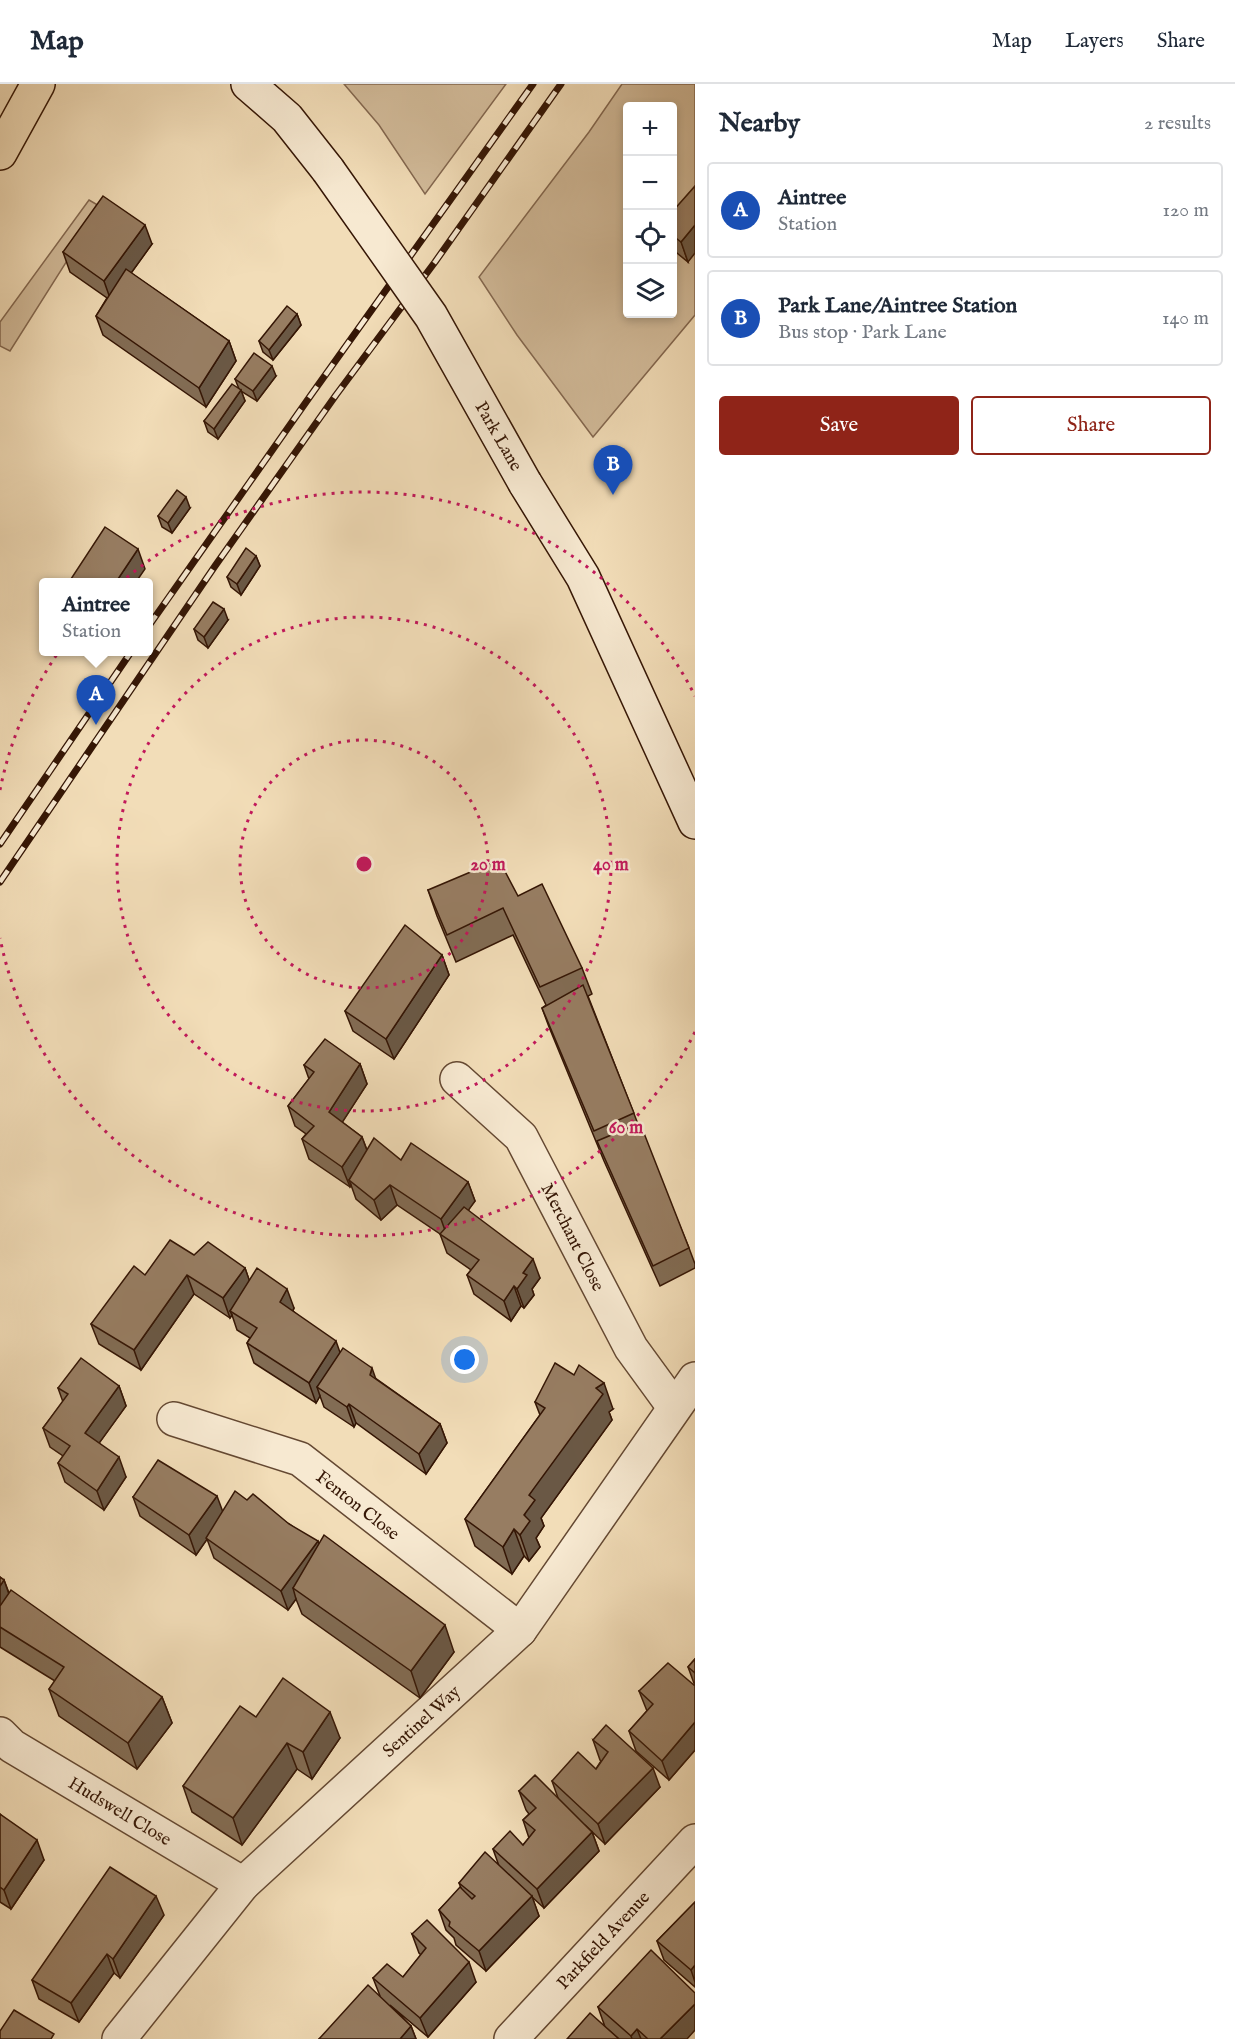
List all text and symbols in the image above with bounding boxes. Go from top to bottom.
text: Map [30,24,84,59]
text: Map [992,28,1032,55]
text: Layers [1065,28,1124,55]
text: Share [1157,28,1205,55]
map controls [623,102,677,318]
button: + [623,102,677,156]
text: Nearby [719,107,800,140]
text: 2 results [1144,111,1211,136]
button: − [623,156,677,210]
text: Aintree [778,184,846,212]
text: A [734,198,747,223]
text: 120 m [1163,198,1209,223]
button: locate [623,210,677,264]
text: Station [778,212,837,237]
button: layers [623,264,677,318]
text: Park Lane/Aintree Station [778,292,1017,320]
text: B [734,306,747,331]
text: 140 m [1162,306,1209,331]
text: Bus stop · Park Lane [778,320,947,345]
button: Save [719,396,959,455]
button: Share [971,396,1211,455]
street label: Park Lane [469,398,527,476]
pin: B [594,446,632,495]
popup [39,578,153,656]
text: Aintree [62,591,130,619]
text: Station [62,619,121,644]
pin: A [76,676,116,725]
centre of rings [354,854,374,874]
text: 20 m [470,854,506,877]
text: 40 m [593,854,629,877]
text: 60 m [609,1117,643,1140]
street label: Merchant Close [535,1180,609,1296]
your location [450,1345,479,1374]
street label: Fenton Close [310,1466,404,1546]
street label: Sentinel Way [378,1681,466,1763]
street label: Hudswell Close [63,1772,175,1852]
street label: Parkfield Avenue [553,1887,656,1995]

